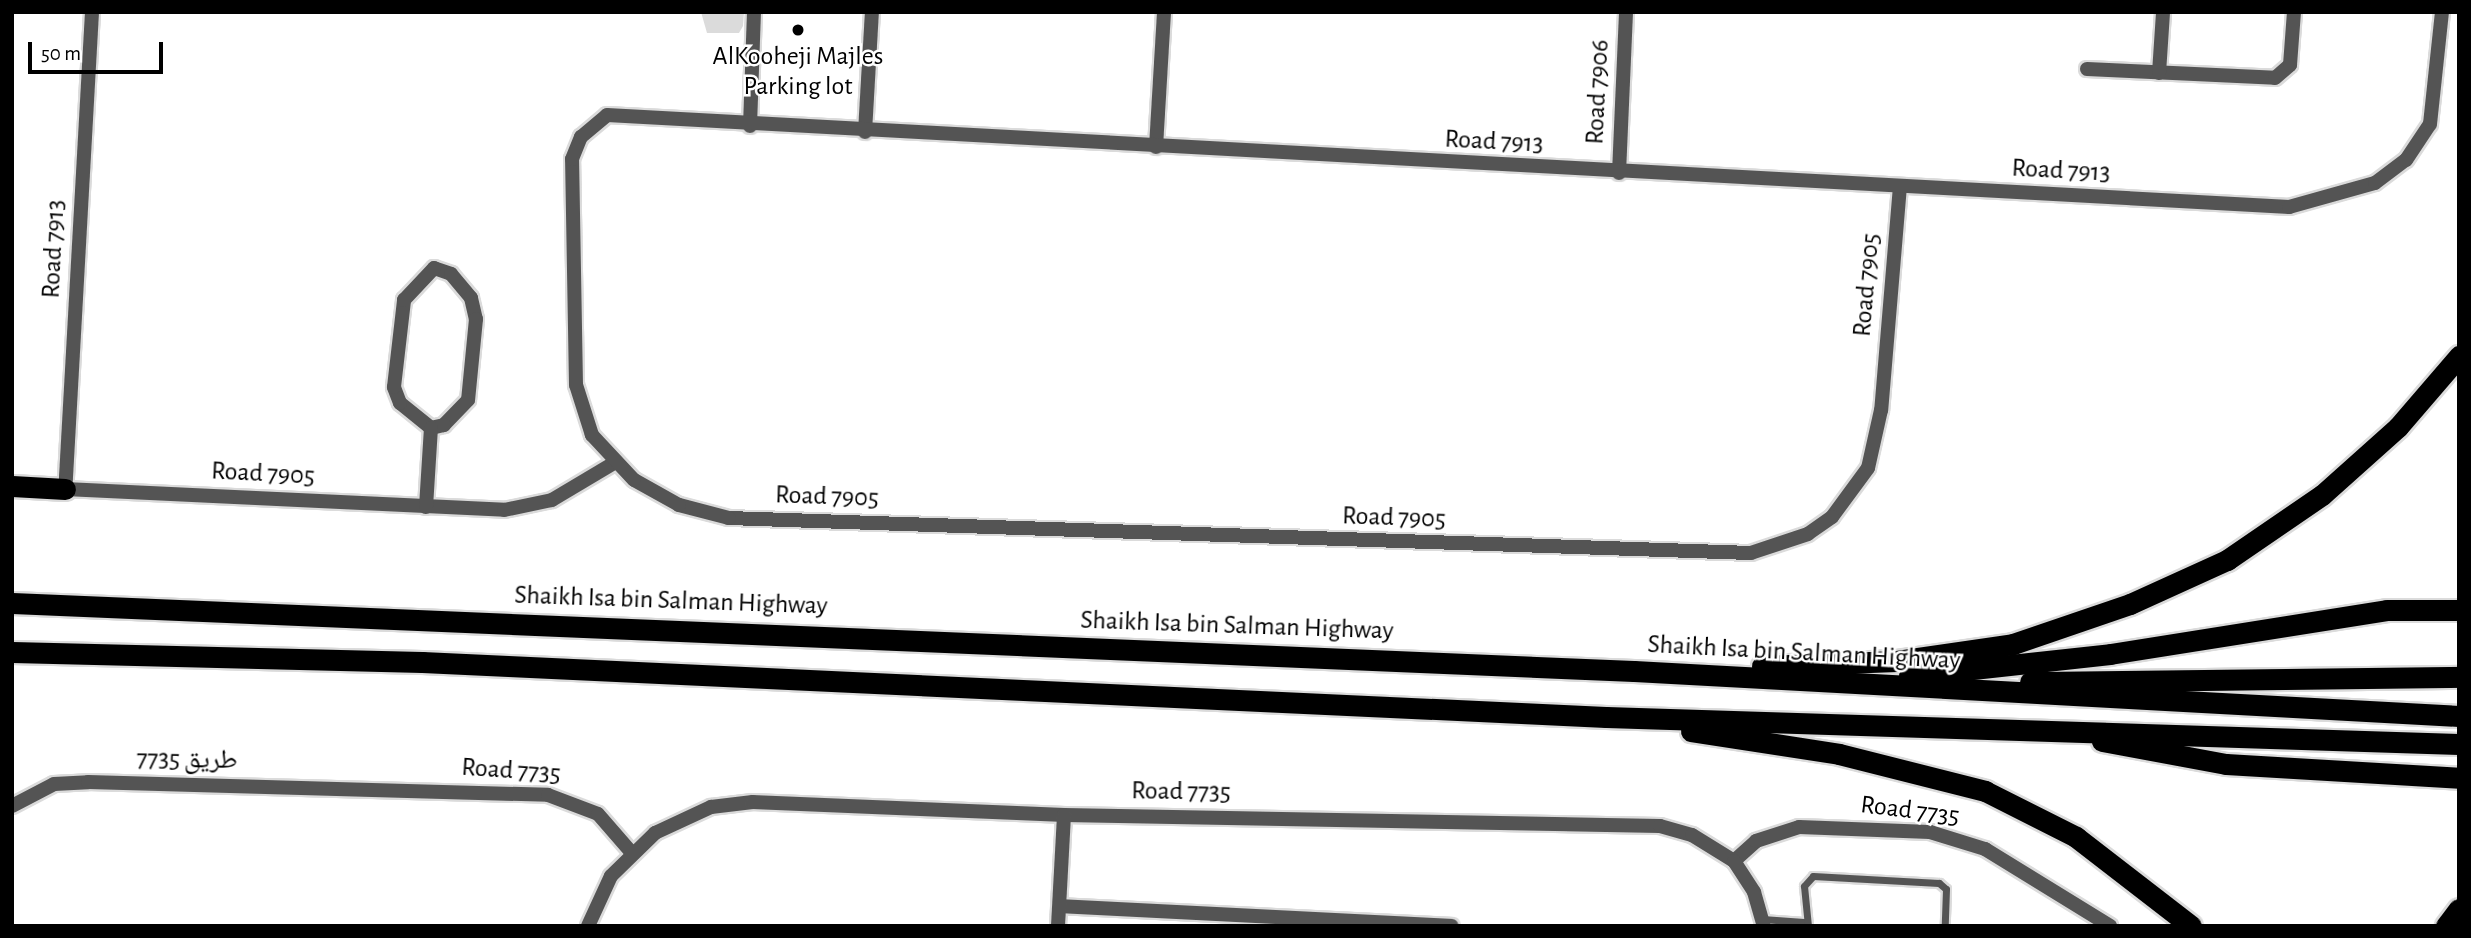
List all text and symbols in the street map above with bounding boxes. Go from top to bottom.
marker: AlKooheji Majles Parking lot [790,22,806,38]
scale bar [32,28,166,72]
street label: Road 7906 [1580,39,1616,145]
place label: AlKooheji Majles Parking lot [713,41,883,102]
text: 50 m [41,43,81,64]
street label: Road 7913 [1444,124,1544,160]
street label: Road 7913 [2011,153,2111,189]
street label: Road 7913 [36,199,72,299]
street label: Road 7905 [1847,232,1887,338]
street label: Road 7905 [210,456,316,492]
street label: Road 7905 [775,480,879,514]
street label: Road 7905 [1342,501,1446,535]
street label: Shaikh Isa bin Salman Highway [514,580,828,622]
street label: Shaikh Isa bin Salman Highway [1080,605,1394,647]
street label: Shaikh Isa bin Salman Highway [1647,629,1961,677]
street label: طريق 7735 [136,744,238,776]
street label: Road 7735 [460,752,562,790]
street label: Road 7735 [1131,776,1231,808]
street label: Road 7735 [1859,789,1961,833]

